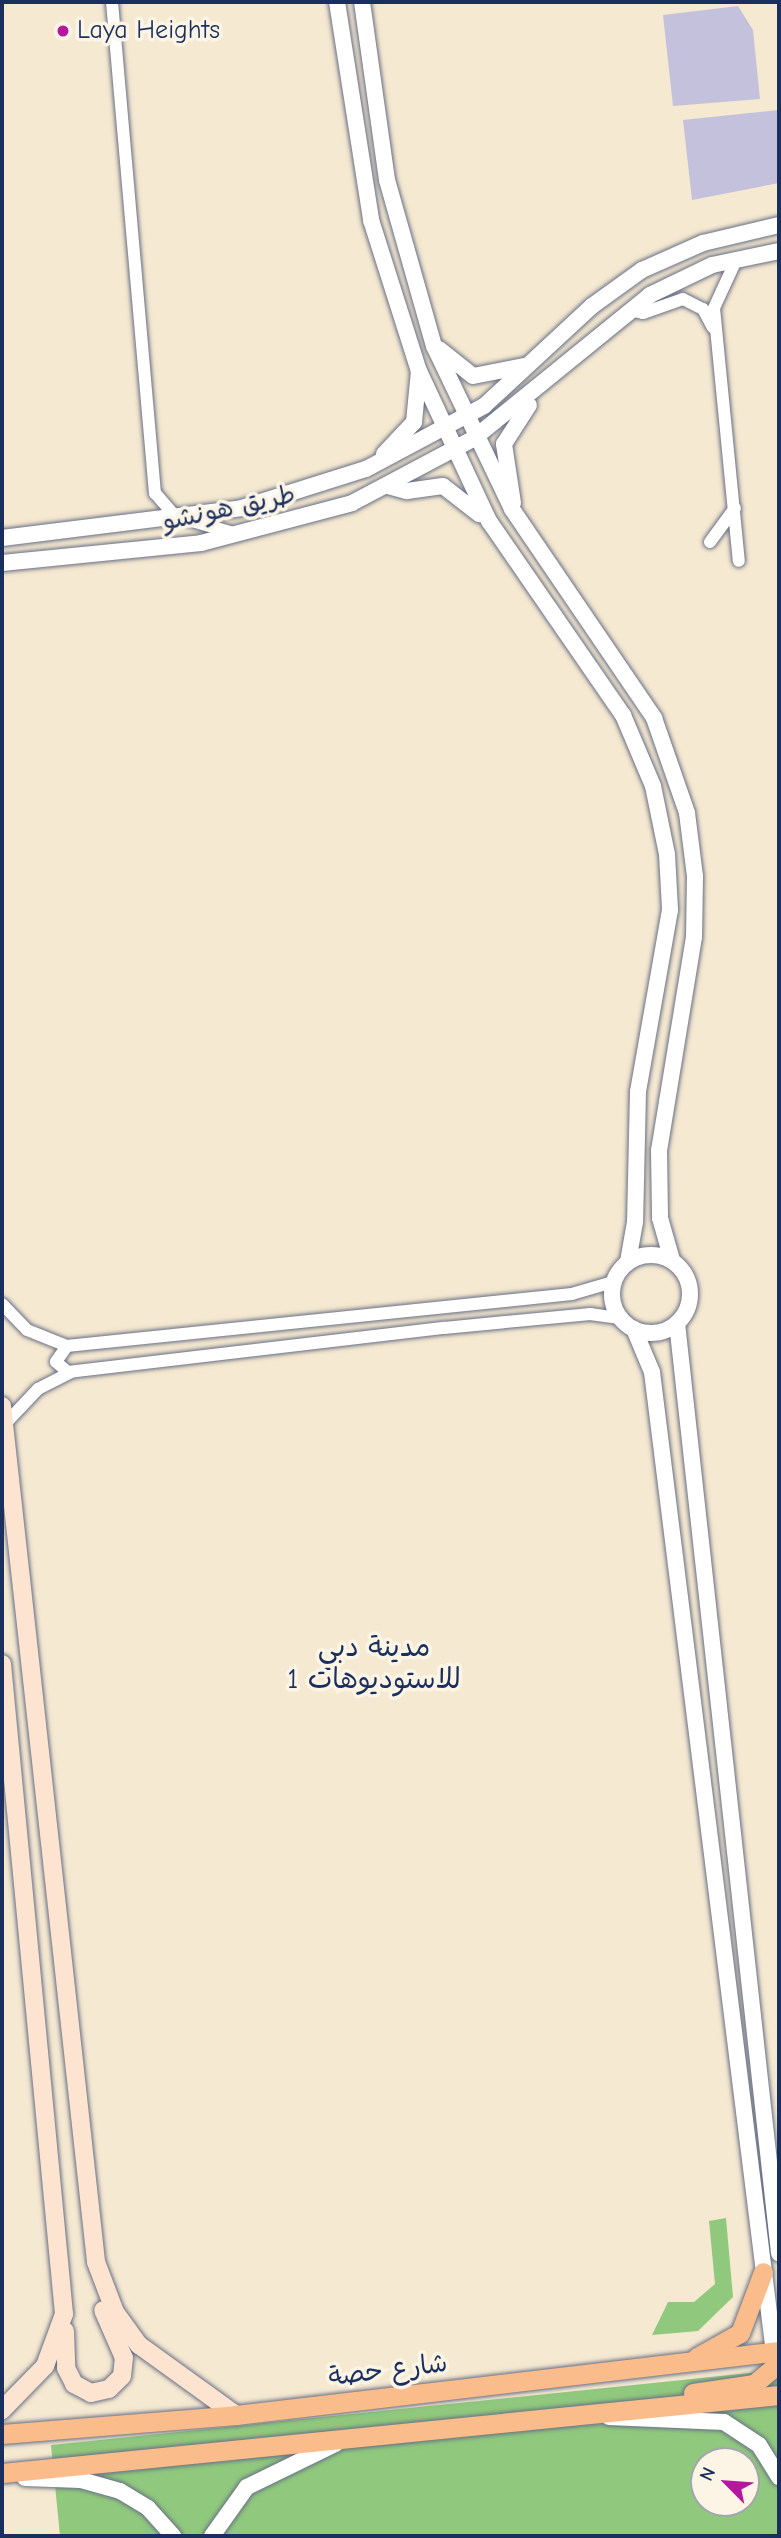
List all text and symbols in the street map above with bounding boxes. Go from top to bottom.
place label: Laya Heights [77,15,220,47]
marker: Laya Heights [55,23,71,39]
street label: طريق هونشو [160,480,298,538]
district label: مدينة دبي للاستوديوهات 1 [287,1630,461,1696]
street label: شارع حصة [327,2348,449,2394]
north arrow [690,2447,760,2517]
text: N [695,2464,720,2484]

